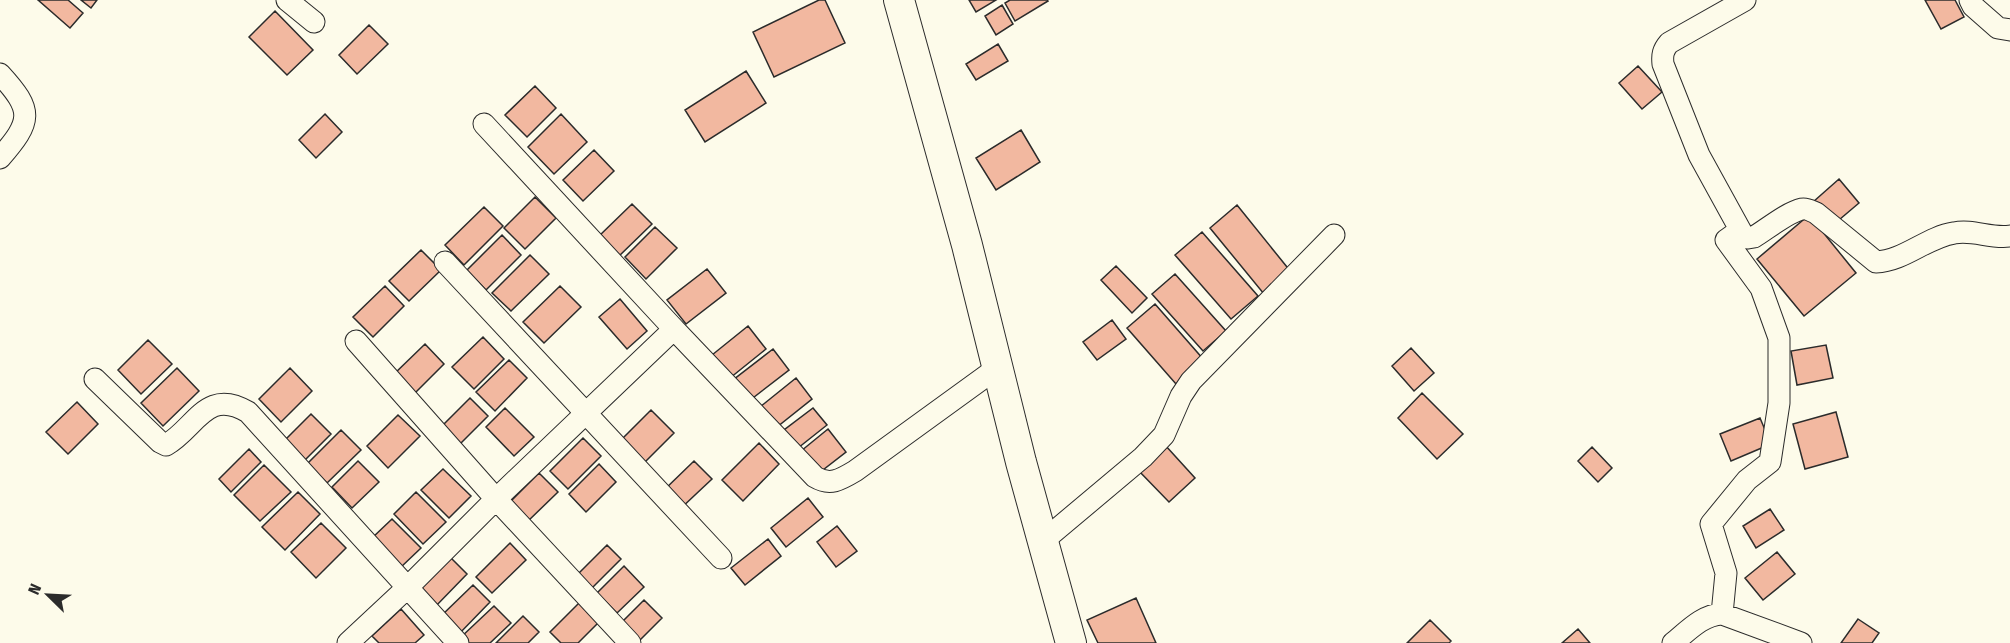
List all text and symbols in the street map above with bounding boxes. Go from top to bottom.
north arrow [18,565,78,625]
text: N [24,581,45,597]

